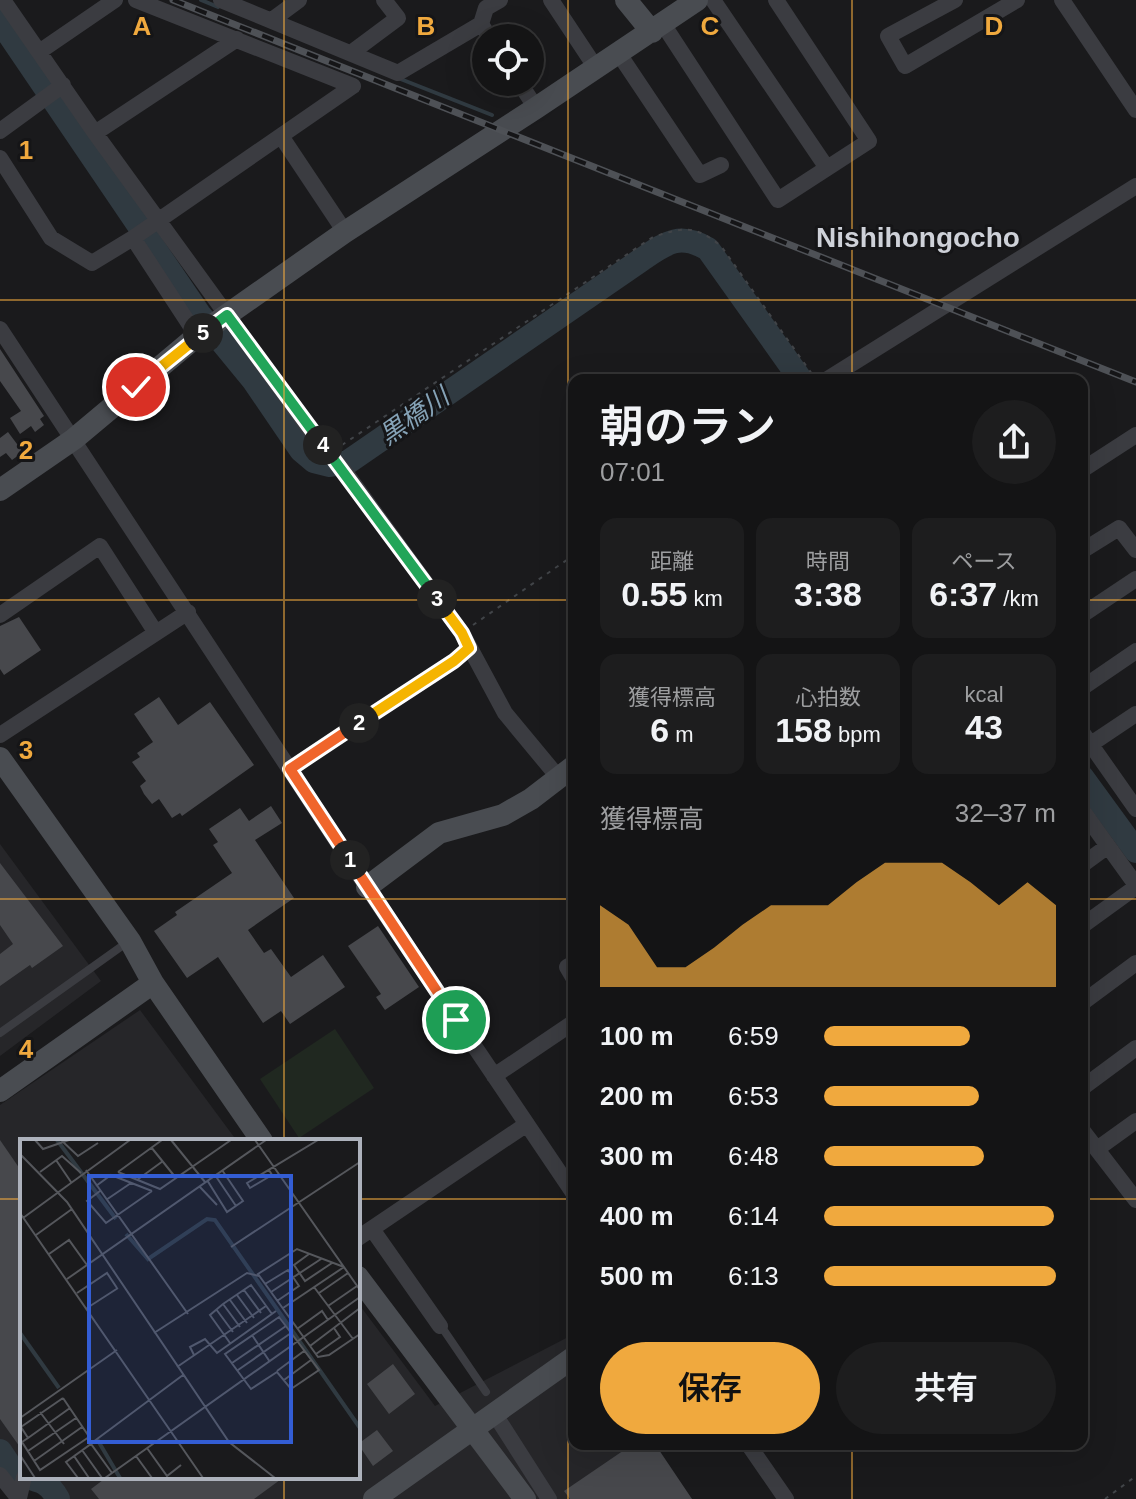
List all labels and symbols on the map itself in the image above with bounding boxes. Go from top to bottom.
text: A [133,11,152,41]
text: B [417,11,435,41]
text: C [701,11,720,41]
text: D [985,11,1003,41]
text: 1 [19,135,33,165]
district label: Nishihongocho [816,222,1020,253]
pin: 5 [183,313,223,353]
pin [102,353,170,421]
water label: 黒橋川 [373,380,457,451]
pin: 4 [303,425,343,465]
text: 2 [19,435,33,465]
pin: 3 [417,579,457,619]
pin: 2 [339,703,379,743]
text: 3 [19,735,33,765]
pin: 1 [330,840,370,880]
pin [422,986,490,1054]
text: 4 [19,1034,34,1064]
inset map [20,1139,360,1479]

